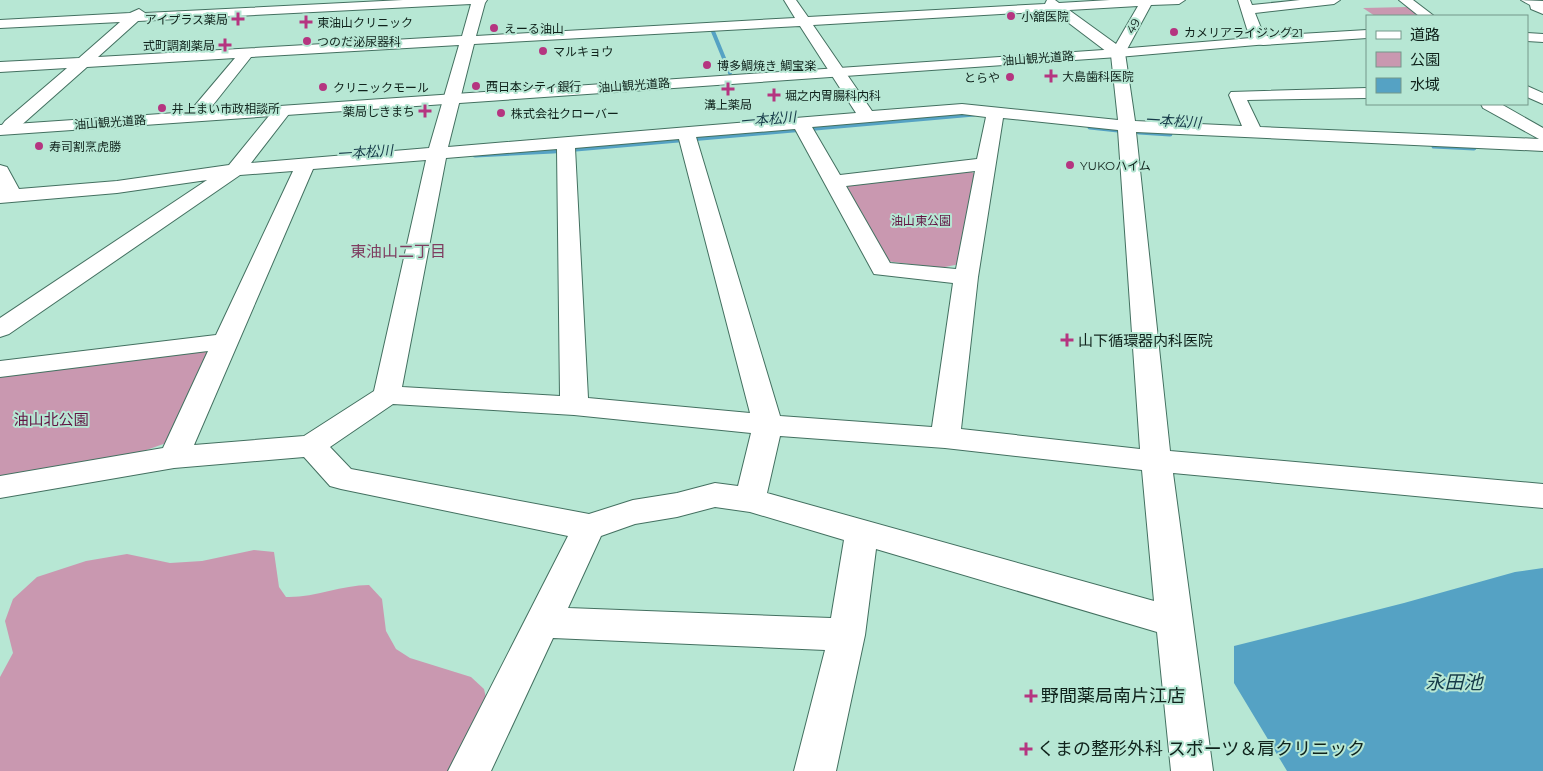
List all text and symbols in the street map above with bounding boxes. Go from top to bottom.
place label: 小舘医院 [1021,9,1069,24]
marker: 小舘医院 [1005,10,1017,22]
place label: アイプラス薬局 [145,12,228,27]
marker: アイプラス薬局 [232,13,244,25]
marker: 東油山クリニック [299,15,313,29]
place label: 東油山クリニック [317,15,413,30]
legend [1366,15,1528,105]
street label: 49 [1123,16,1143,36]
place label: えーる油山 [504,21,564,36]
marker: えーる油山 [488,22,500,34]
place label: カメリアライジング21 [1184,25,1303,40]
text: 道路 [1410,25,1440,44]
marker: カメリアライジング21 [1168,26,1180,38]
place label: つのだ泌尿器科 [317,34,401,49]
marker: つのだ泌尿器科 [301,35,313,47]
place label: 式町調剤薬局 [143,38,215,53]
marker: 式町調剤薬局 [219,39,231,51]
place label: マルキョウ [553,44,613,59]
marker: マルキョウ [537,45,549,57]
street label: 油山観光道路 [1002,48,1074,68]
text: 公園 [1410,50,1440,69]
place label: 博多鯛焼き 鯛宝楽 [717,58,816,73]
marker: 博多鯛焼き 鯛宝楽 [701,59,713,71]
marker: 大島歯科医院 [1044,69,1058,83]
place label: 大島歯科医院 [1062,69,1134,84]
place label: とらや [964,70,1000,85]
marker: とらや [1004,71,1016,83]
street label: 油山観光道路 [598,75,670,95]
text: 水域 [1410,75,1440,94]
place label: 西日本シティ銀行 [486,79,581,94]
place label: クリニックモール [333,80,429,95]
marker: 西日本シティ銀行 [470,80,482,92]
marker: クリニックモール [317,81,329,93]
marker: 溝上薬局 [722,83,734,95]
marker: 堀之内胃腸科内科 [767,88,781,102]
place label: 堀之内胃腸科内科 [785,88,881,103]
place label: 溝上薬局 [704,97,752,112]
place label: 井上まい市政相談所 [172,101,280,116]
marker: 井上まい市政相談所 [156,102,168,114]
place label: 薬局しきまち [343,104,415,119]
marker: 薬局しきまち [419,105,431,117]
place label: 株式会社クローバー [511,106,619,121]
marker: 株式会社クローバー [495,107,507,119]
water label: 一本松川 [739,107,799,130]
water label: 一本松川 [1145,111,1203,132]
street label: 油山観光道路 [74,112,146,132]
place label: 寿司割烹虎勝 [49,139,121,154]
marker: 寿司割烹虎勝 [33,140,45,152]
water label: 一本松川 [336,141,396,163]
place label: YUKOハイム [1080,158,1151,173]
marker: YUKOハイム [1064,159,1076,171]
park label: 油山東公園 [891,213,951,228]
district label: 東油山二丁目 [350,242,446,261]
place label: 山下循環器内科医院 [1078,331,1213,350]
marker: 山下循環器内科医院 [1060,333,1074,347]
park label: 油山北公園 [13,410,89,429]
water label: 永田池 [1425,671,1484,694]
place label: 野間薬局南片江店 [1041,685,1185,707]
marker: 野間薬局南片江店 [1025,690,1037,702]
place label: くまの整形外科 スポーツ＆肩クリニック [1037,738,1365,760]
marker: くまの整形外科 スポーツ＆肩クリニック [1019,742,1033,756]

